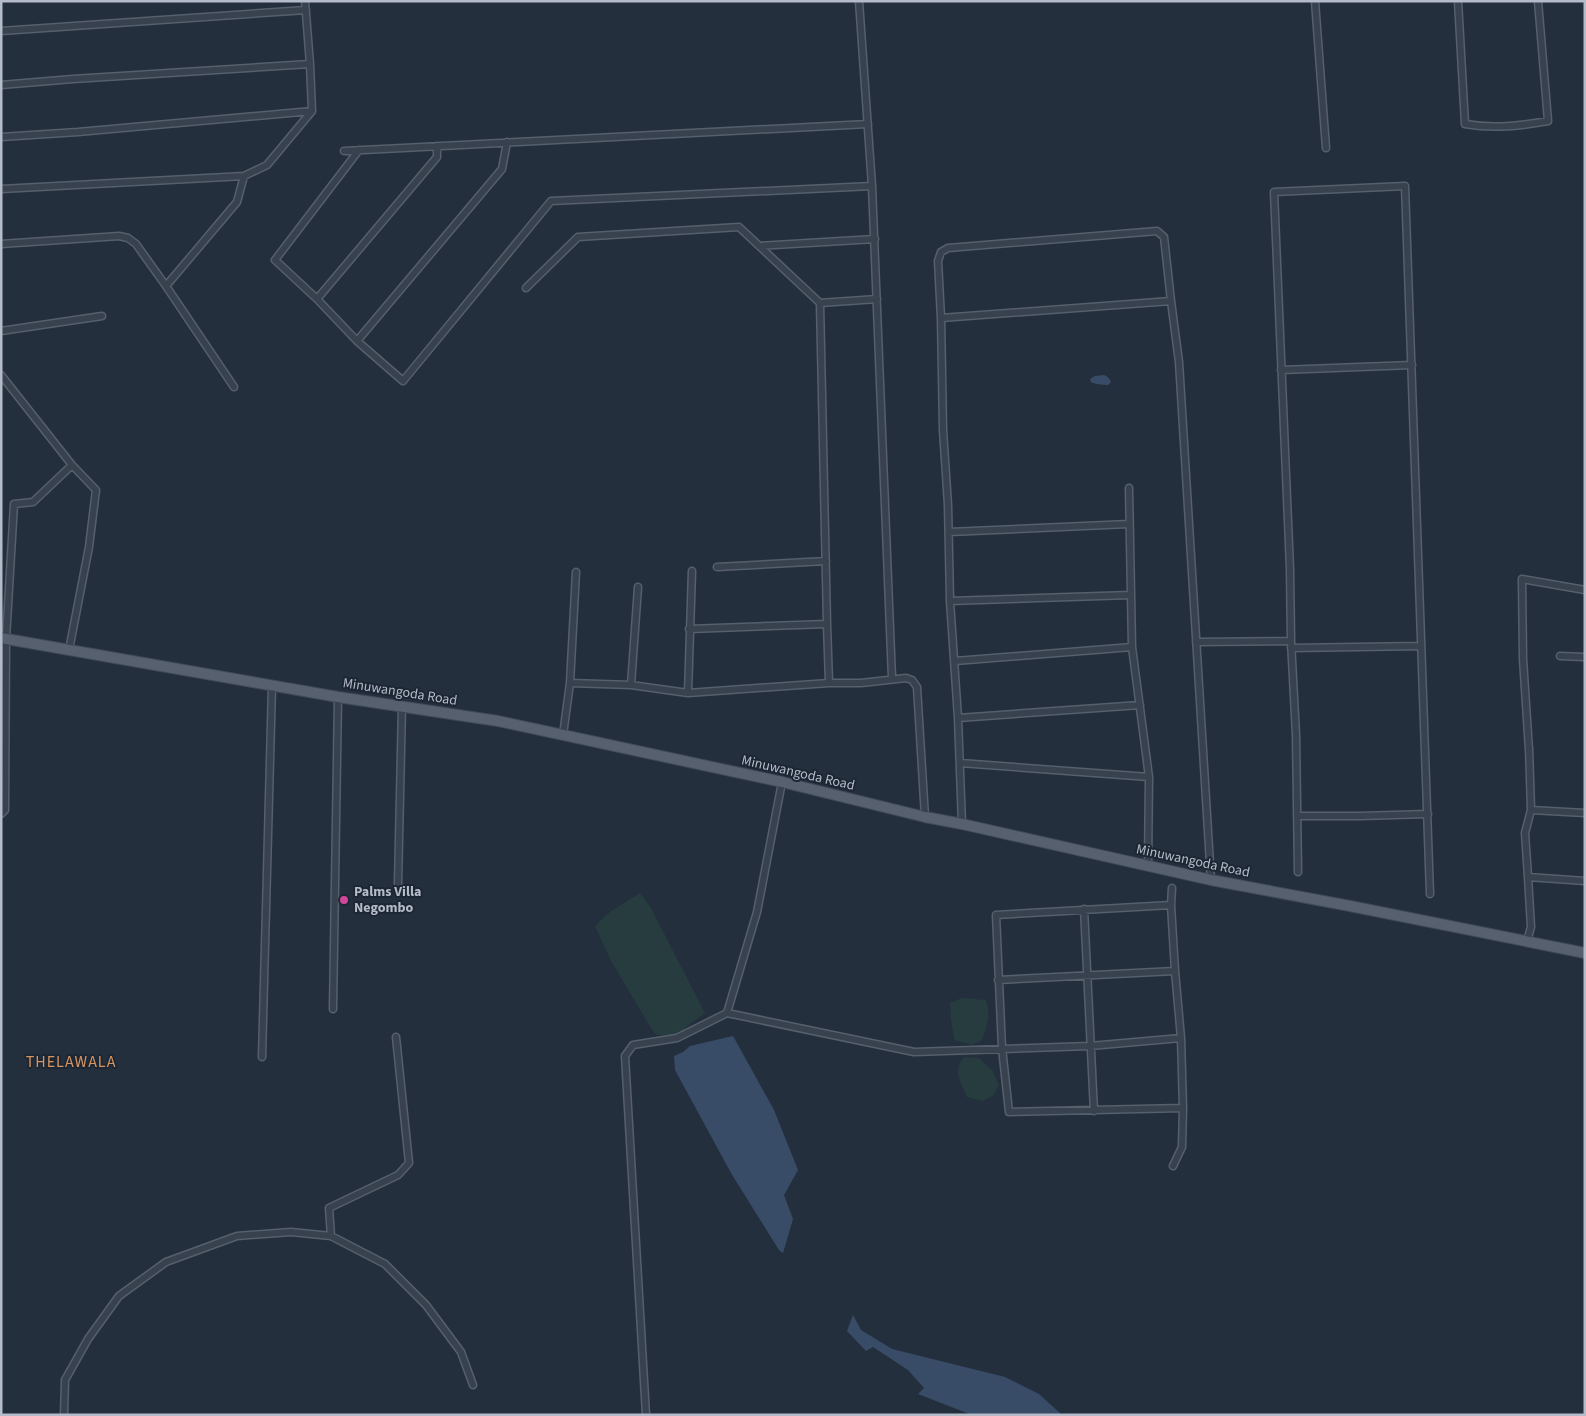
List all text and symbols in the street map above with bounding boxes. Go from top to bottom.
street label: Minuwangoda Road [341,673,459,711]
street label: Minuwangoda Road [739,750,857,796]
street label: Minuwangoda Road [1134,839,1252,883]
place label: Palms Villa Negombo [354,882,421,918]
marker: Palms Villa Negombo [338,894,350,906]
district label: THELAWALA [26,1051,116,1073]

